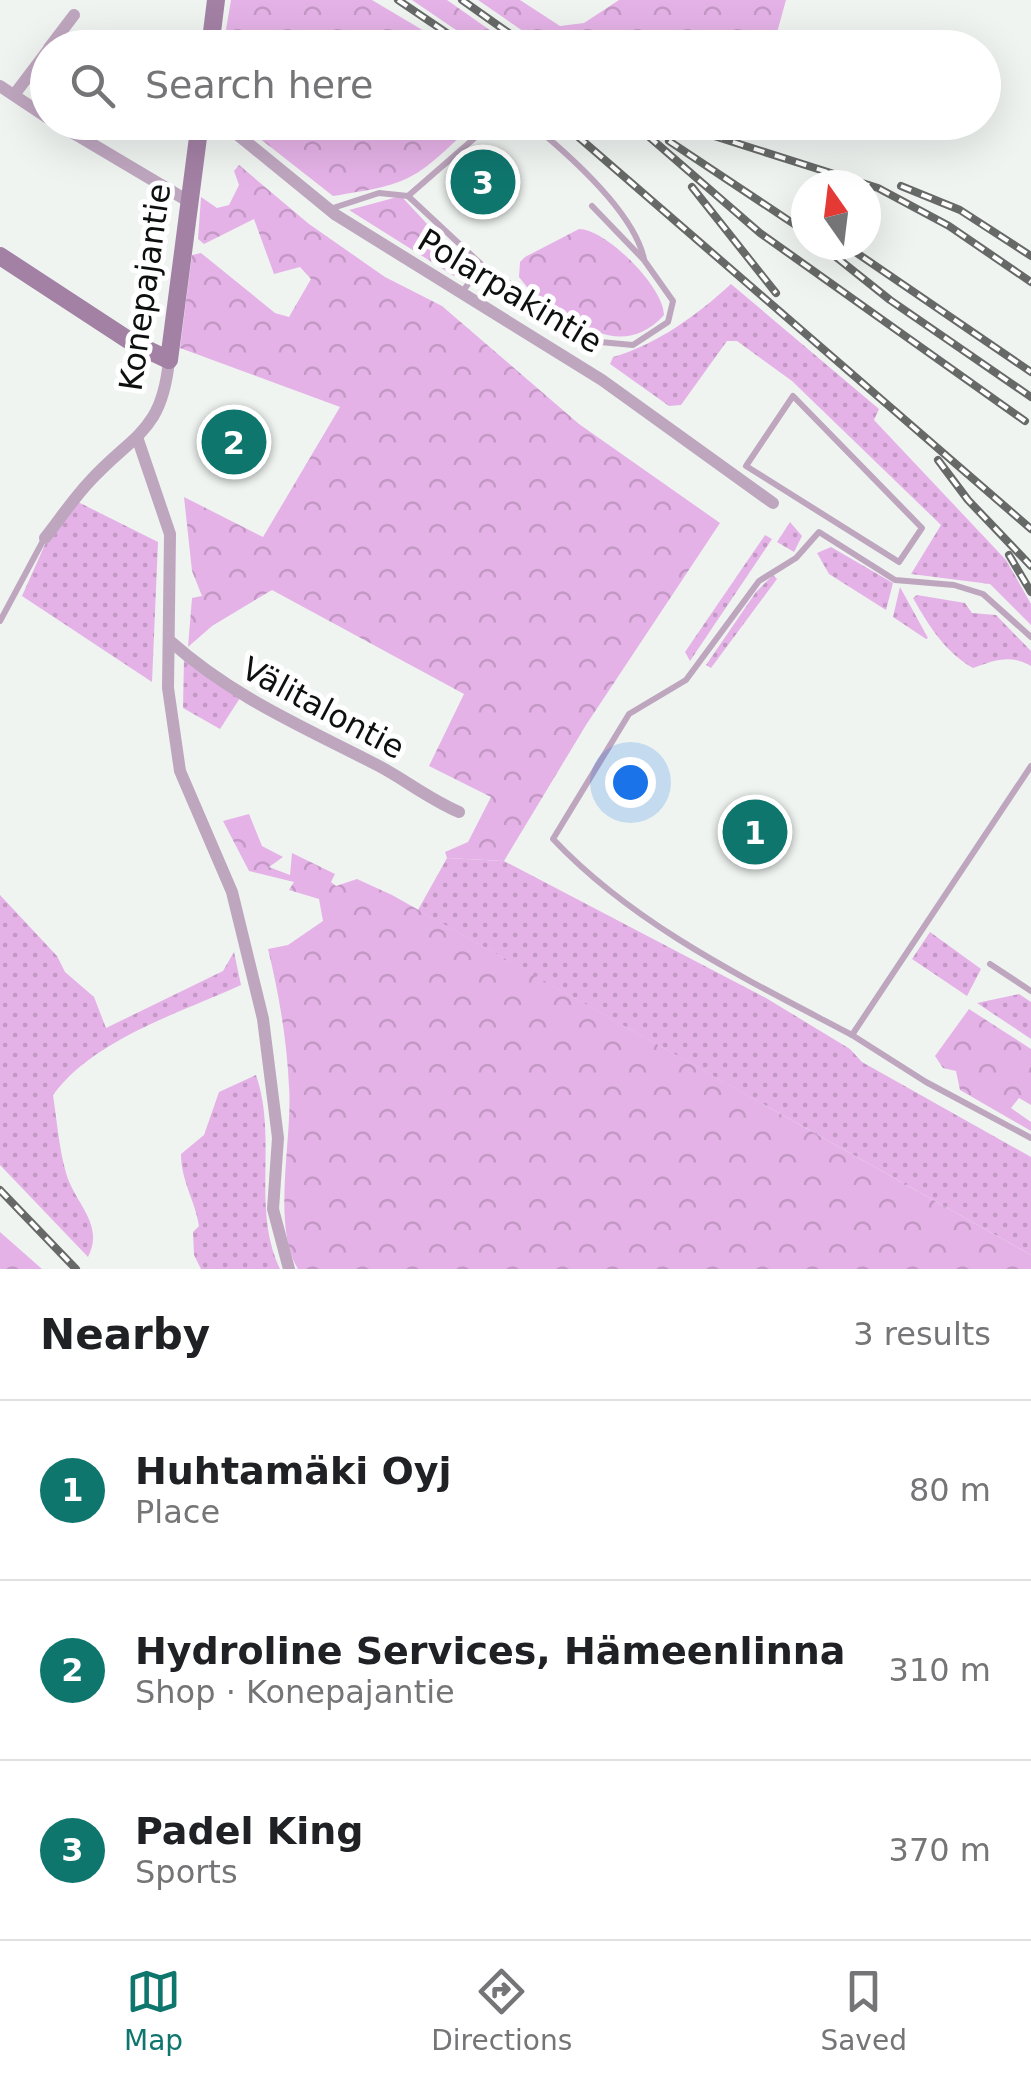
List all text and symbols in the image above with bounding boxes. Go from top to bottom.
search box [30,30,1001,140]
icon: search [65,58,120,113]
text: Search here [145,63,373,107]
pin: 3 [450,144,516,220]
north arrow [791,170,881,260]
street label: Konepajantie [112,181,178,393]
street label: Polarpakintie [411,221,609,361]
pin: 2 [202,404,266,480]
street label: Välitalontie [235,649,411,767]
your location [605,757,656,808]
pin: 1 [722,794,788,870]
text: Nearby [40,1310,210,1359]
text: 3 results [853,1315,991,1353]
text: Huhtamäki Oyj [135,1449,452,1493]
text: 1 [61,1471,84,1509]
text: 80 m [909,1471,991,1509]
text: Place [135,1493,220,1531]
text: Hydroline Services, Hämeenlinna [135,1629,845,1673]
text: 2 [61,1651,84,1689]
text: 310 m [889,1651,991,1689]
text: Shop · Konepajantie [135,1673,455,1711]
text: Padel King [135,1809,363,1853]
text: 3 [61,1831,84,1869]
text: 370 m [889,1831,991,1869]
text: Sports [135,1853,238,1891]
tab: Map [124,1964,183,2057]
tab: Directions [431,1964,572,2057]
tab: Saved [820,1964,907,2057]

